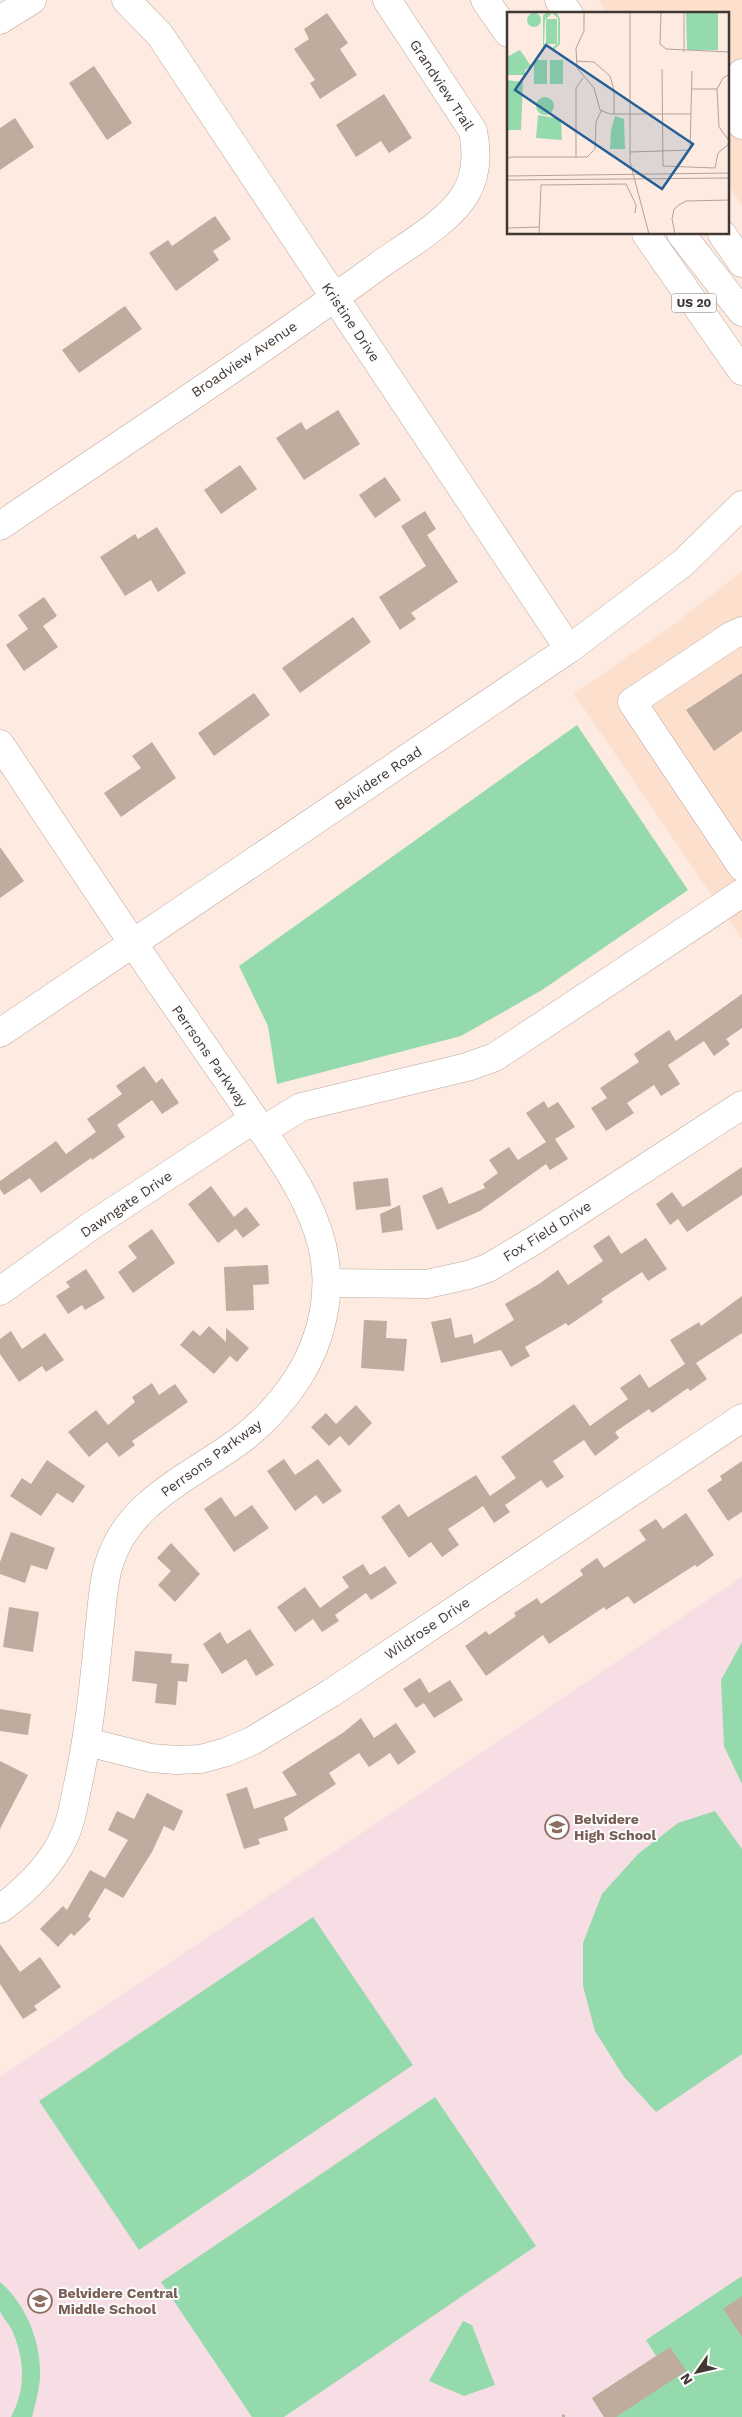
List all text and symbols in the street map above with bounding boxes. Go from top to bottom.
inset map [507,12,730,235]
street label: Grandview Trail [407,37,478,134]
street label: Kristine Drive [319,279,383,365]
road number: US 20 [672,294,716,312]
street label: Broadview Avenue [188,318,300,400]
street label: Belvidere Road [331,743,425,813]
street label: Perrsons Parkway [169,1002,252,1111]
street label: Dawngate Drive [77,1167,175,1241]
street label: Fox Field Drive [500,1198,594,1264]
street label: Perrsons Parkway [158,1416,265,1500]
street label: Wildrose Drive [381,1594,473,1662]
place label: Belvidere High School [574,1811,656,1843]
school or university icon: Belvidere High School [544,1814,570,1840]
place label: Belvidere Central Middle School [58,2285,178,2317]
school or university icon: Belvidere Central Middle School [27,2288,53,2314]
north arrow [672,2347,722,2397]
text: N [677,2370,696,2388]

